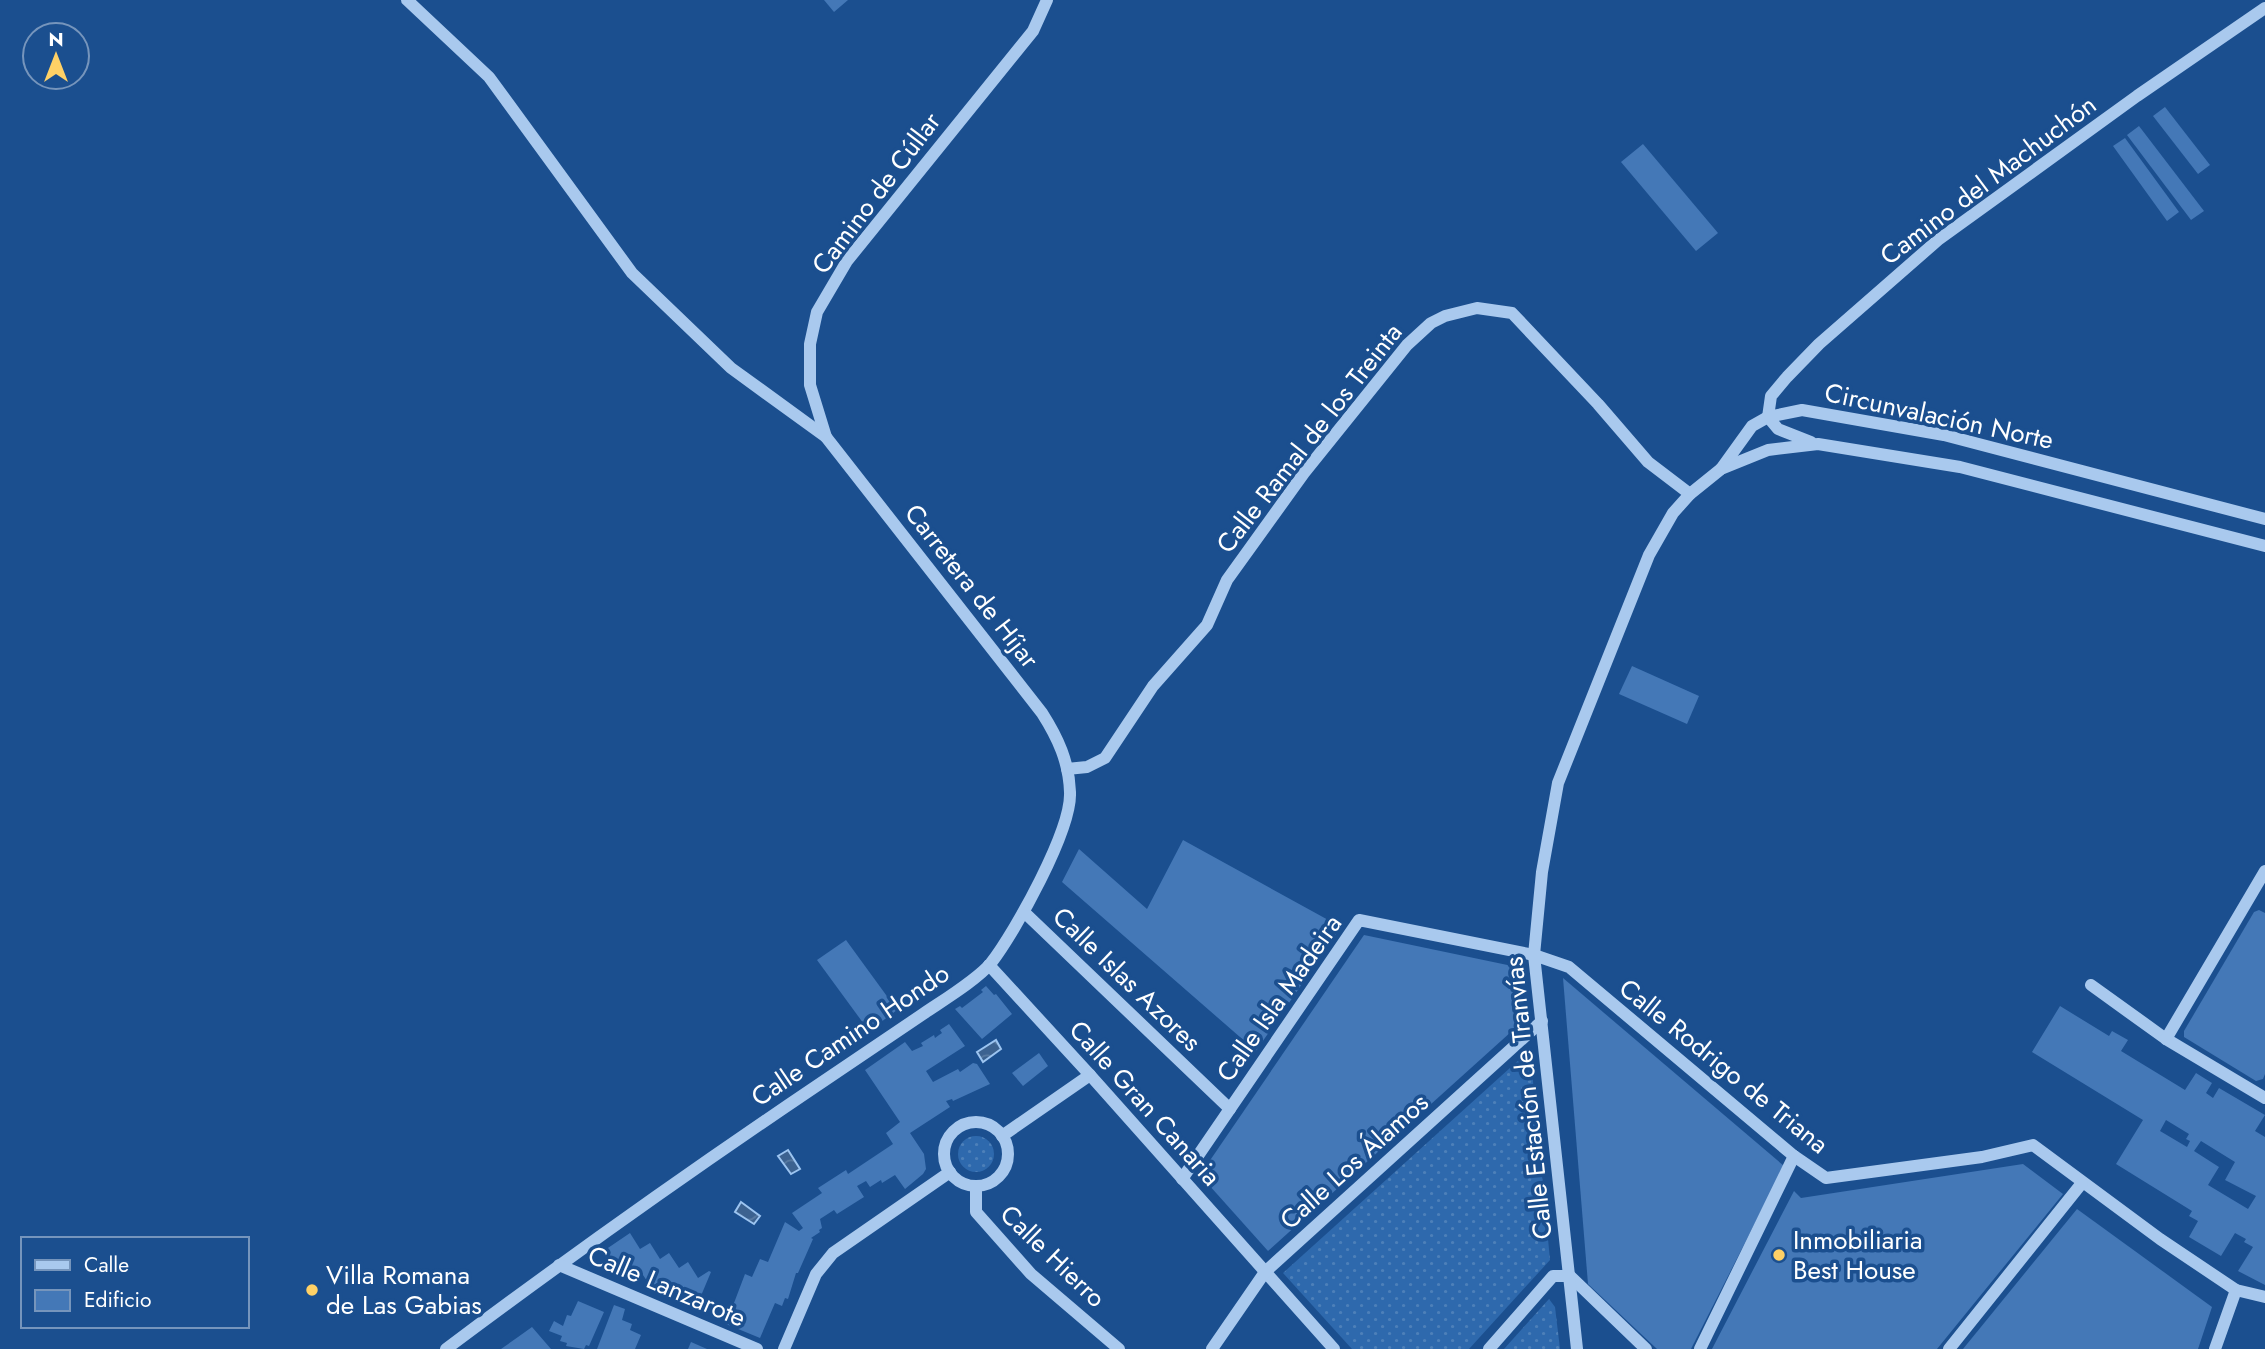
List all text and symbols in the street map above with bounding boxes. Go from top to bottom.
north arrow [21,21,91,91]
text: N [48,26,64,53]
street label: Camino del Machuchón [1872,86,2104,274]
street label: Camino de Cúllar [802,104,950,282]
street label: Calle Ramal de los Treinta [1207,315,1411,561]
street label: Circunvalación Norte [1821,373,2057,459]
street label: Carretera de Híjar [896,496,1048,676]
street label: Calle Islas Azores [1044,898,1210,1060]
street label: Calle Isla Madeira [1207,907,1351,1089]
street label: Calle Camino Hondo [743,954,957,1116]
street label: Calle Estación de Tranvías [1494,955,1562,1241]
street label: Calle Rodrigo de Triana [1611,969,1837,1163]
street label: Calle Gran Canaria [1060,1012,1230,1194]
street label: Calle Los Álamos [1271,1084,1437,1238]
street label: Calle Hierro [992,1196,1114,1316]
place label: Inmobiliaria Best House [1793,1221,1923,1289]
street label: Calle Lanzarote [582,1236,752,1336]
legend [21,1237,248,1328]
marker: Inmobiliaria Best House [1771,1247,1787,1263]
text: Calle [84,1250,129,1280]
place label: Villa Romana de Las Gabias [326,1256,482,1324]
marker: Villa Romana de Las Gabias [304,1282,320,1298]
text: Edificio [84,1285,151,1315]

